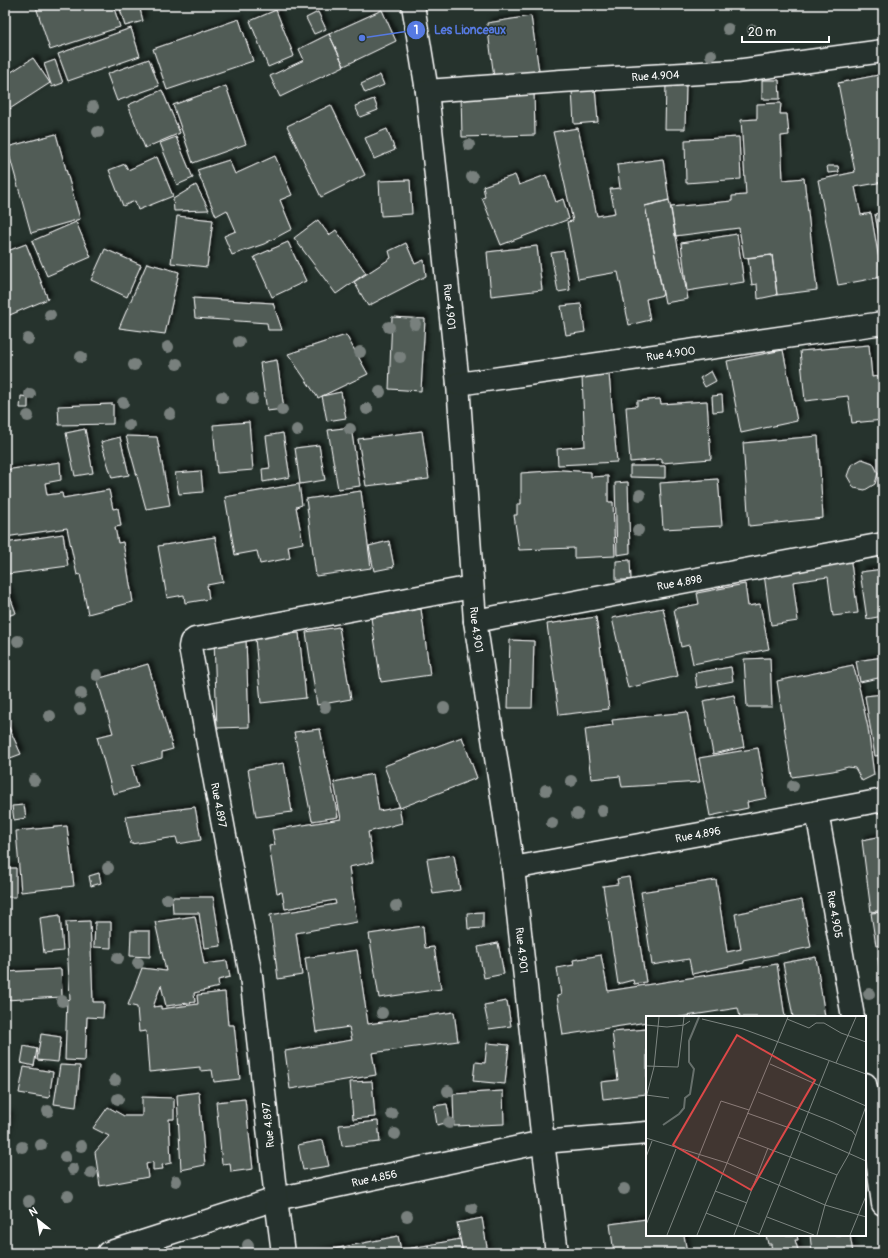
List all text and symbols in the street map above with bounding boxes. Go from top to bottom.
callout: Les Lionceaux [406,18,514,42]
scale bar [742,18,829,44]
text: 1 [414,23,418,38]
text: Les Lionceaux [434,23,506,38]
text: 20 m [748,25,777,40]
street label: Rue 4.904 [631,68,681,84]
street label: Rue 4.901 [440,283,458,330]
street label: Rue 4.900 [646,344,696,364]
street label: Rue 4.898 [656,572,703,594]
street label: Rue 4.901 [467,606,486,653]
street label: Rue 4.897 [208,782,229,829]
street label: Rue 4.896 [674,824,722,845]
street label: Rue 4.905 [824,890,845,939]
street label: Rue 4.901 [513,927,530,974]
inset map [646,1016,866,1236]
street label: Rue 4.897 [260,1101,277,1148]
street label: Rue 4.856 [350,1167,399,1190]
north arrow [18,1200,58,1240]
text: N [27,1204,40,1219]

